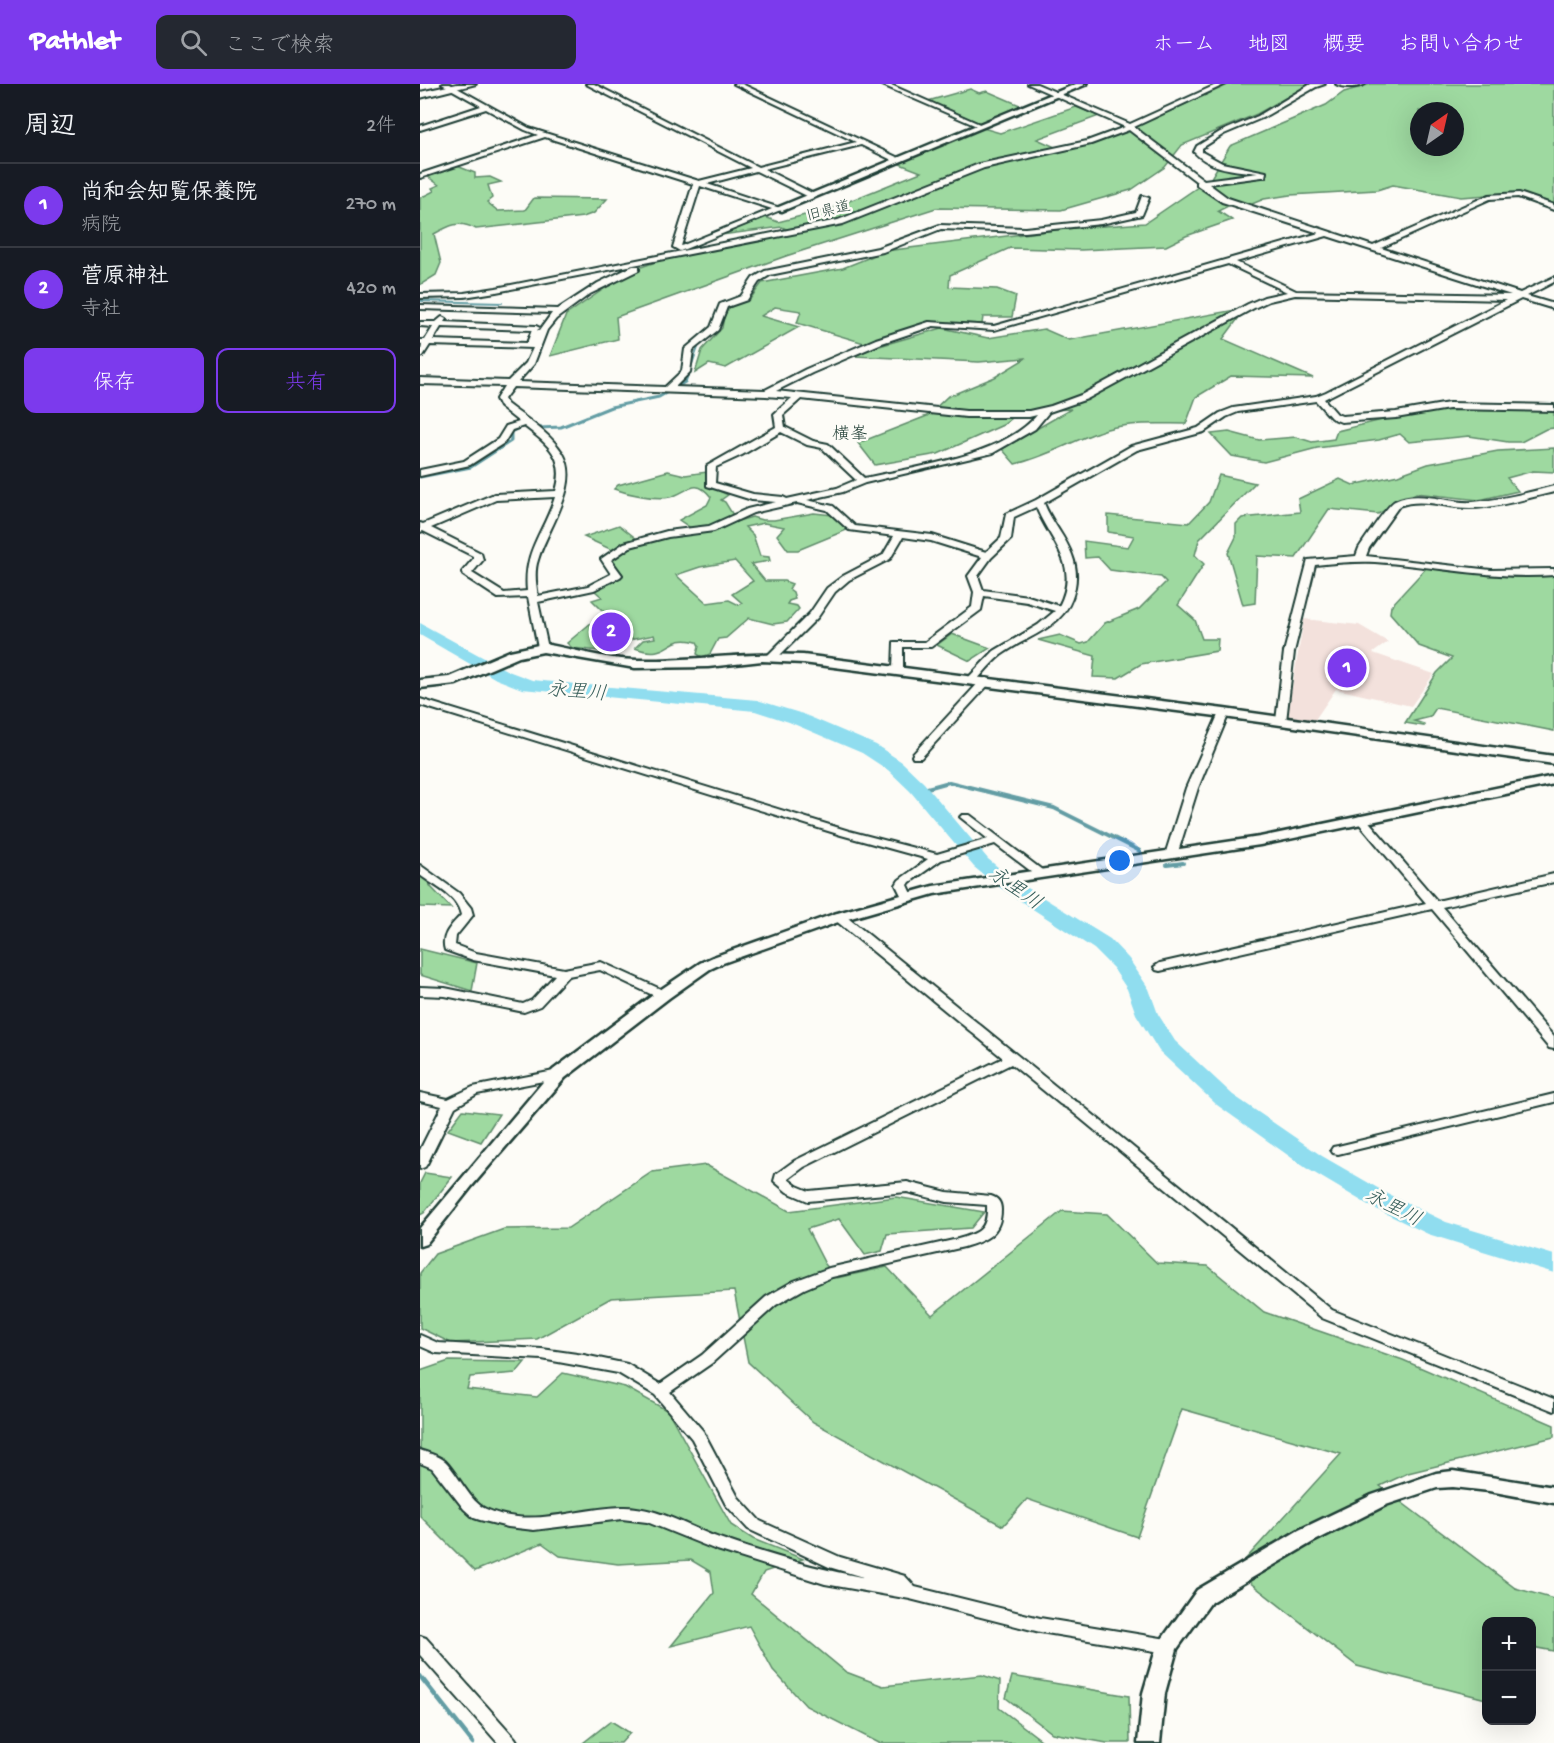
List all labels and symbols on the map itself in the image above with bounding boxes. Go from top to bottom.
north arrow [1410,102,1464,156]
street label: 旧県道 [804,198,853,226]
district label: 横峯 [832,424,868,446]
pin: 2 [592,610,630,654]
pin: 1 [1328,646,1366,690]
water label: 永里川 [546,678,608,708]
your location [1105,846,1134,875]
water label: 永里川 [983,862,1046,916]
water label: 永里川 [1360,1184,1425,1233]

